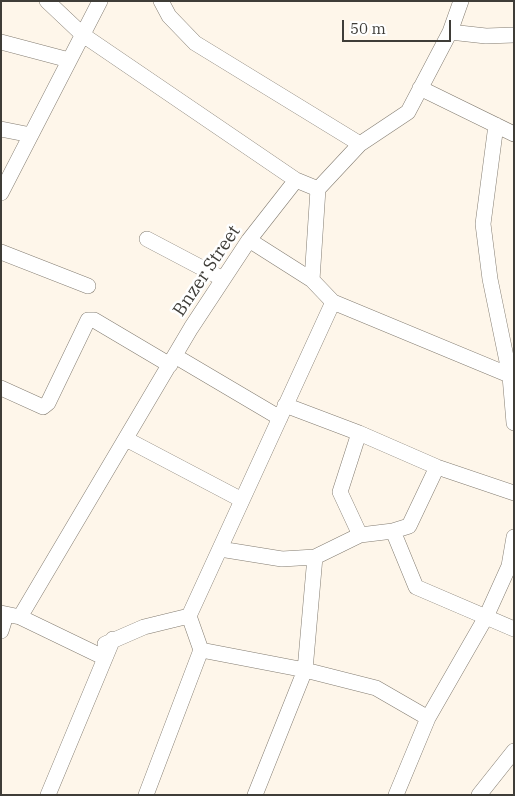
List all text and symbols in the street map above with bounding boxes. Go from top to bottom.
scale bar [345,10,454,42]
text: 50 m [350,19,386,38]
street label: Bnzer Street [169,221,245,321]

